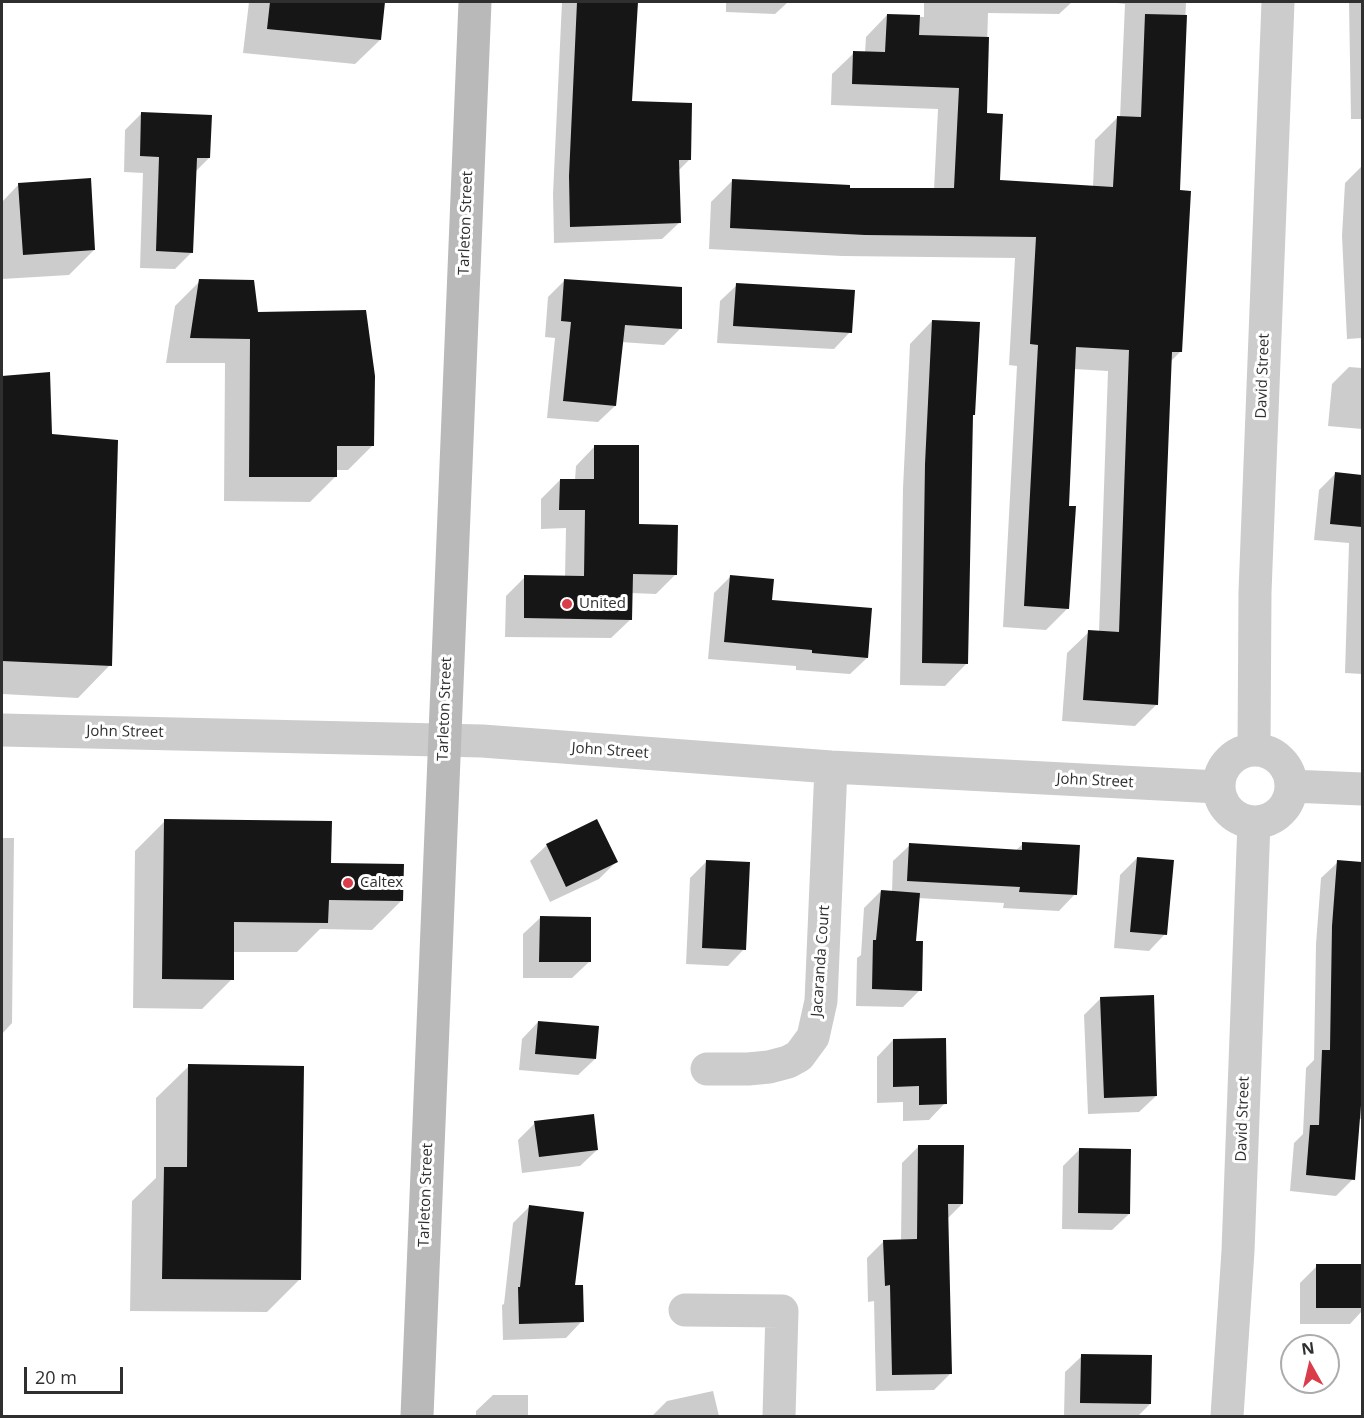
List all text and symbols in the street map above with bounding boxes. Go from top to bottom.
street label: Tarleton Street [455,171,477,275]
street label: David Street [1253,333,1273,419]
place label: United [579,595,626,613]
marker: United [560,597,574,611]
street label: Tarleton Street [434,657,456,761]
street label: John Street [86,722,164,742]
street label: John Street [571,739,649,763]
street label: John Street [1056,770,1134,792]
place label: Caltex [360,874,403,892]
marker: Caltex [341,876,355,890]
street label: Jacaranda Court [808,904,834,1018]
street label: David Street [1233,1076,1253,1162]
street label: Tarleton Street [415,1143,437,1247]
north arrow [1280,1334,1340,1394]
text: N [1300,1336,1316,1360]
scale bar [27,1355,126,1393]
text: 20 m [35,1365,77,1389]

